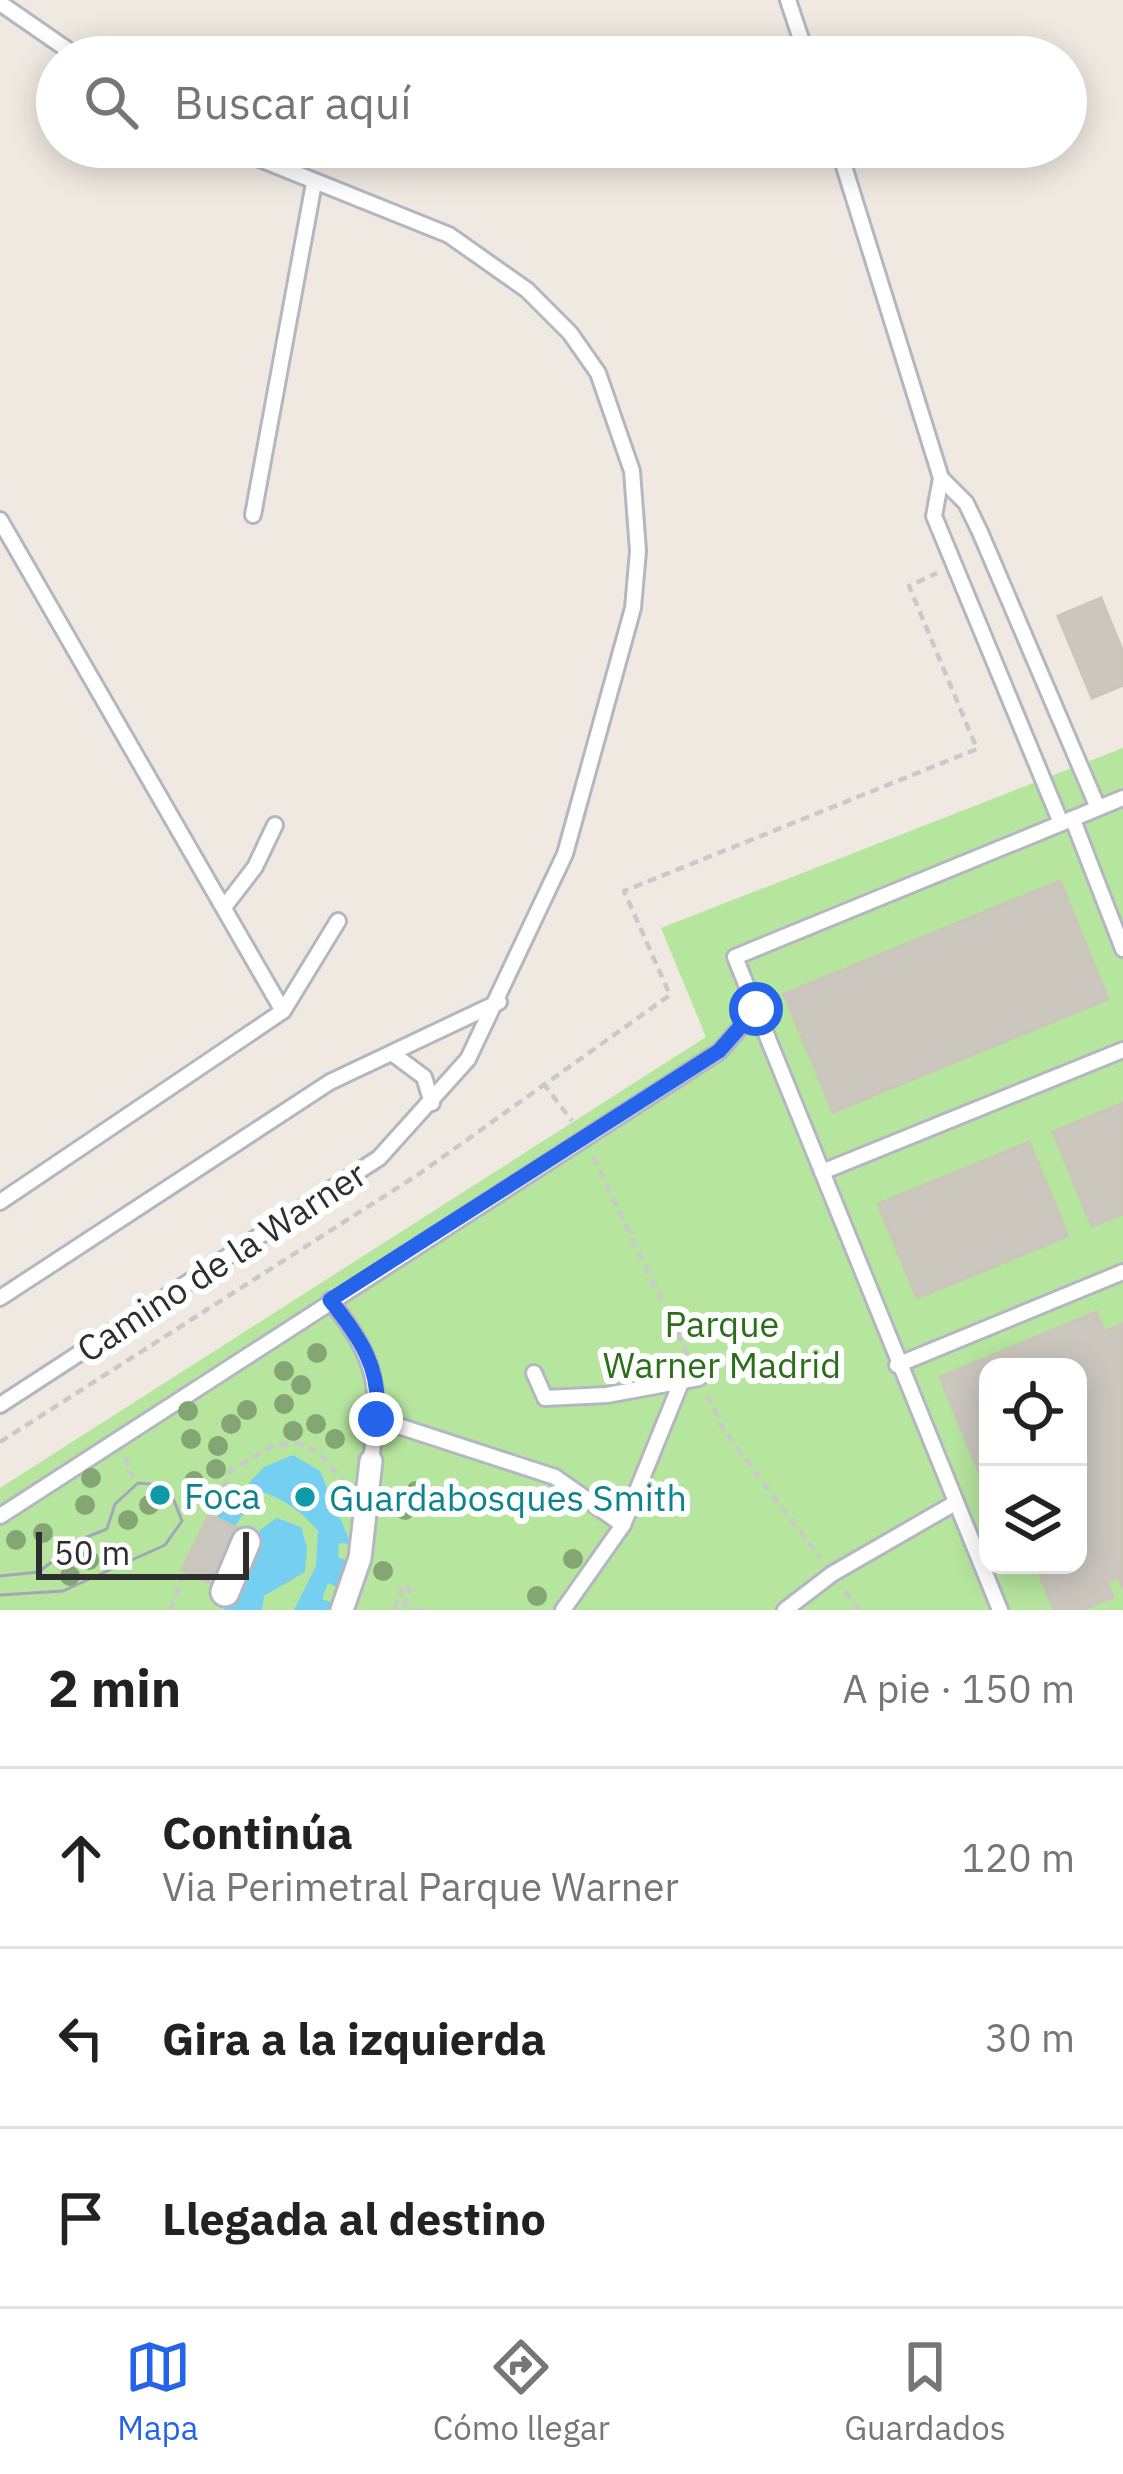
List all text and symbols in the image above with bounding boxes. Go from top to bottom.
search box [36,36,1087,168]
icon: search [78,69,144,135]
text: Buscar aquí [174,73,412,131]
route start [729,982,783,1036]
street label: Camino de la Warner [68,1150,374,1372]
park label: Parque Warner Madrid [603,1300,841,1388]
map controls [979,1358,1087,1574]
button: locate [979,1358,1087,1466]
route end [349,1392,403,1446]
button: layers [979,1466,1087,1574]
place label: Foca [184,1472,261,1519]
place label: Guardabosques Smith [329,1474,687,1521]
marker: Foca [147,1482,173,1508]
marker: Guardabosques Smith [292,1484,318,1510]
scale bar [36,1526,249,1579]
text: 50 m [54,1531,130,1574]
text: 2 min [48,1655,181,1721]
text: A pie · 150 m [842,1663,1075,1714]
text: Continúa [162,1803,353,1861]
icon: ahead [48,1825,114,1891]
text: 120 m [962,1832,1075,1883]
text: Via Perimetral Parque Warner [162,1861,679,1912]
icon: left [48,2005,114,2071]
text: Gira a la izquierda [162,2009,546,2067]
text: 30 m [985,2012,1075,2063]
icon: arrive [48,2185,114,2251]
text: Llegada al destino [162,2189,546,2247]
tab: Mapa [117,2334,198,2449]
tab: Cómo llegar [433,2334,610,2449]
tab: Guardados [844,2334,1006,2449]

